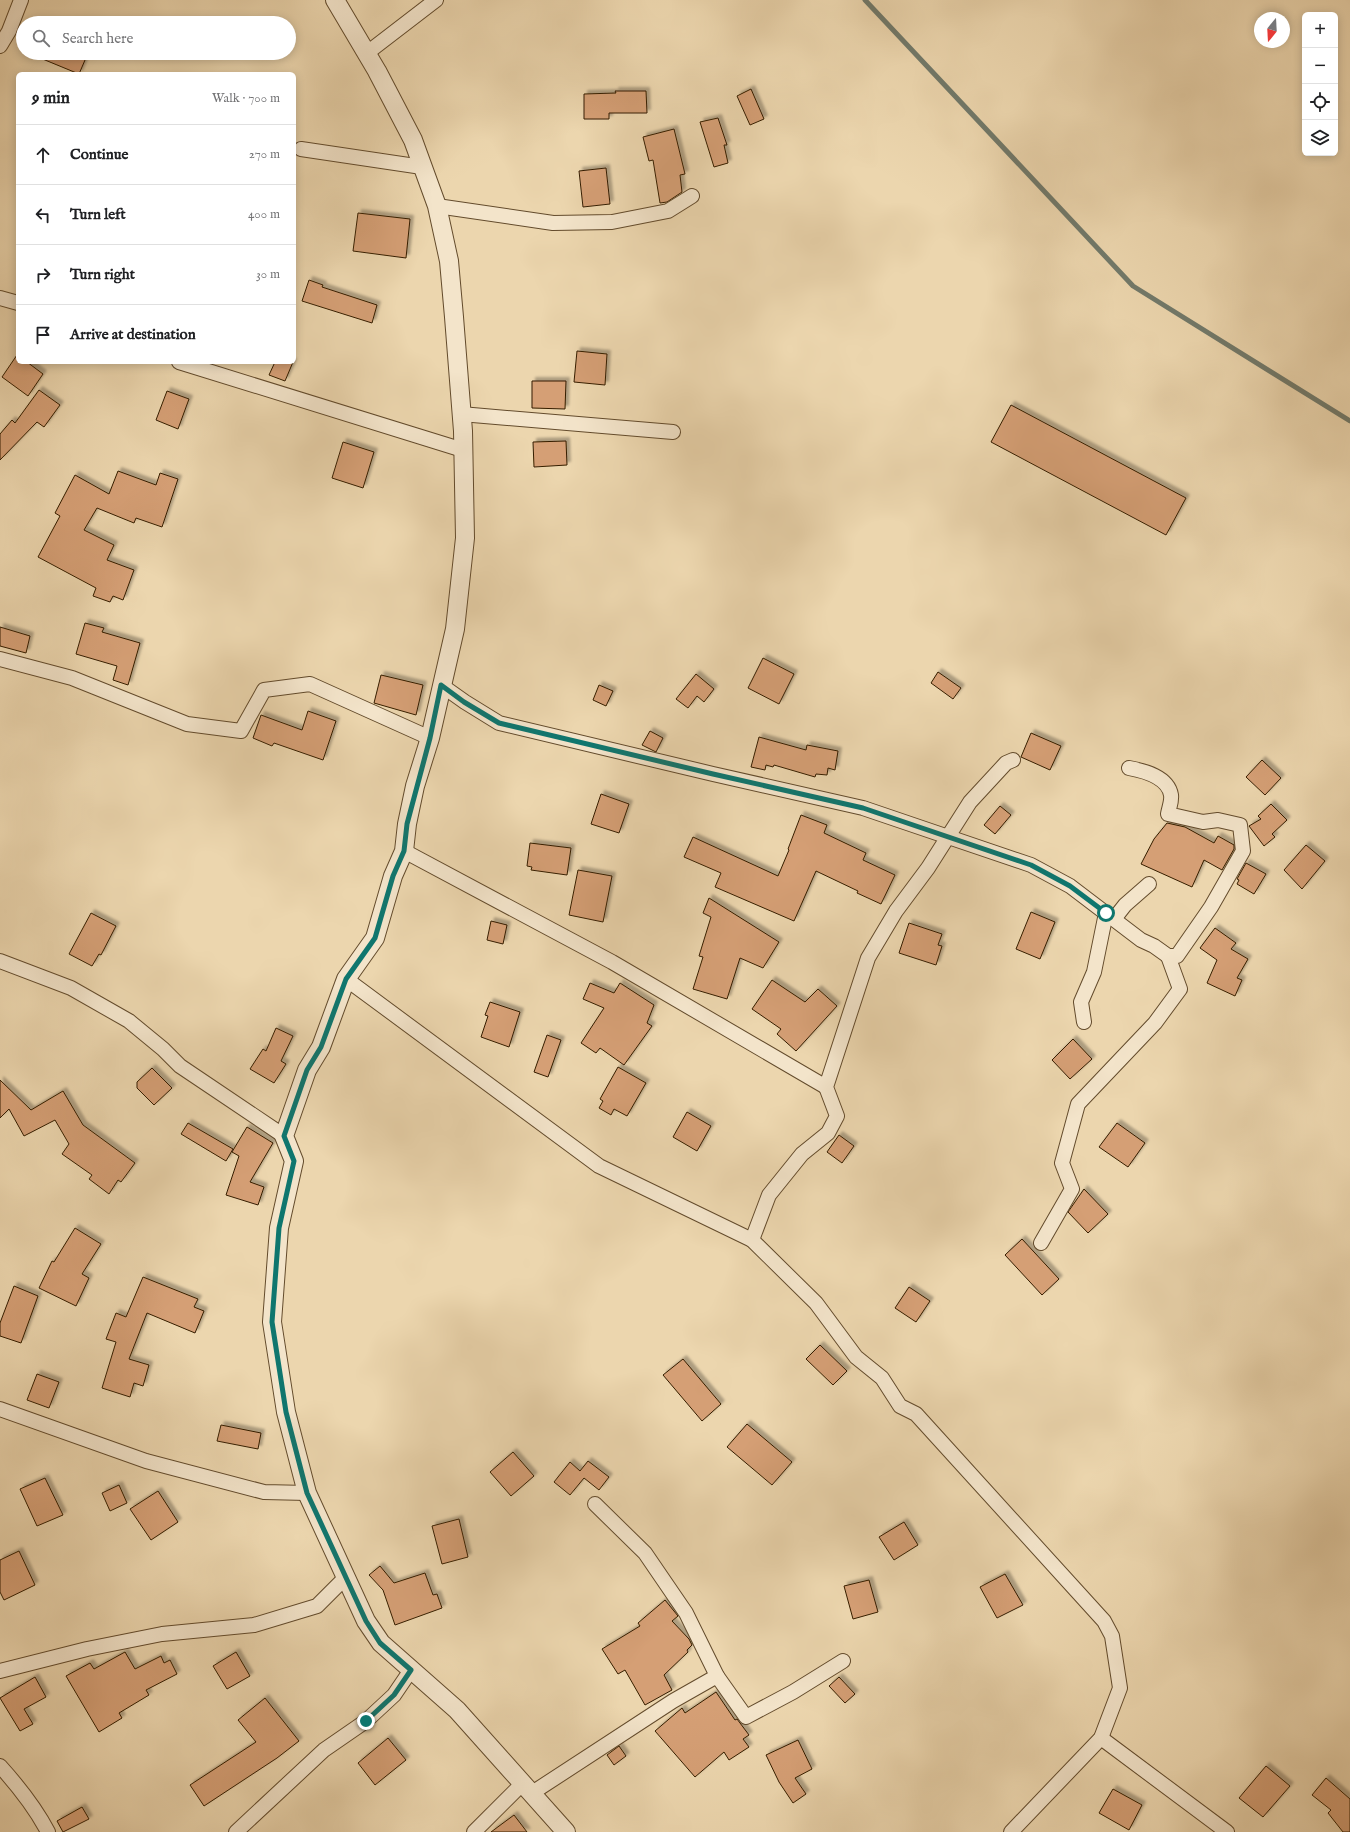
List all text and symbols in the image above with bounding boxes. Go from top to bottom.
north arrow [1254,12,1290,48]
map controls [1302,12,1338,156]
button: + [1302,12,1338,48]
search box [16,16,296,60]
icon: search [30,27,52,49]
text: Search here [62,29,133,48]
button: − [1302,48,1338,84]
button: locate [1302,84,1338,120]
text: 9 min [32,88,70,109]
text: Walk · 700 m [212,90,280,107]
button: layers [1302,120,1338,156]
icon: ahead [32,144,54,166]
text: Continue [70,145,128,164]
text: 270 m [249,146,280,163]
icon: left [32,204,54,226]
text: Turn left [70,205,126,224]
text: 400 m [248,206,280,223]
icon: right [32,264,54,286]
text: Turn right [70,265,135,284]
text: 30 m [256,266,280,283]
icon: arrive [32,324,54,346]
text: Arrive at destination [70,325,196,344]
route start [1097,904,1115,922]
route end [357,1712,375,1730]

